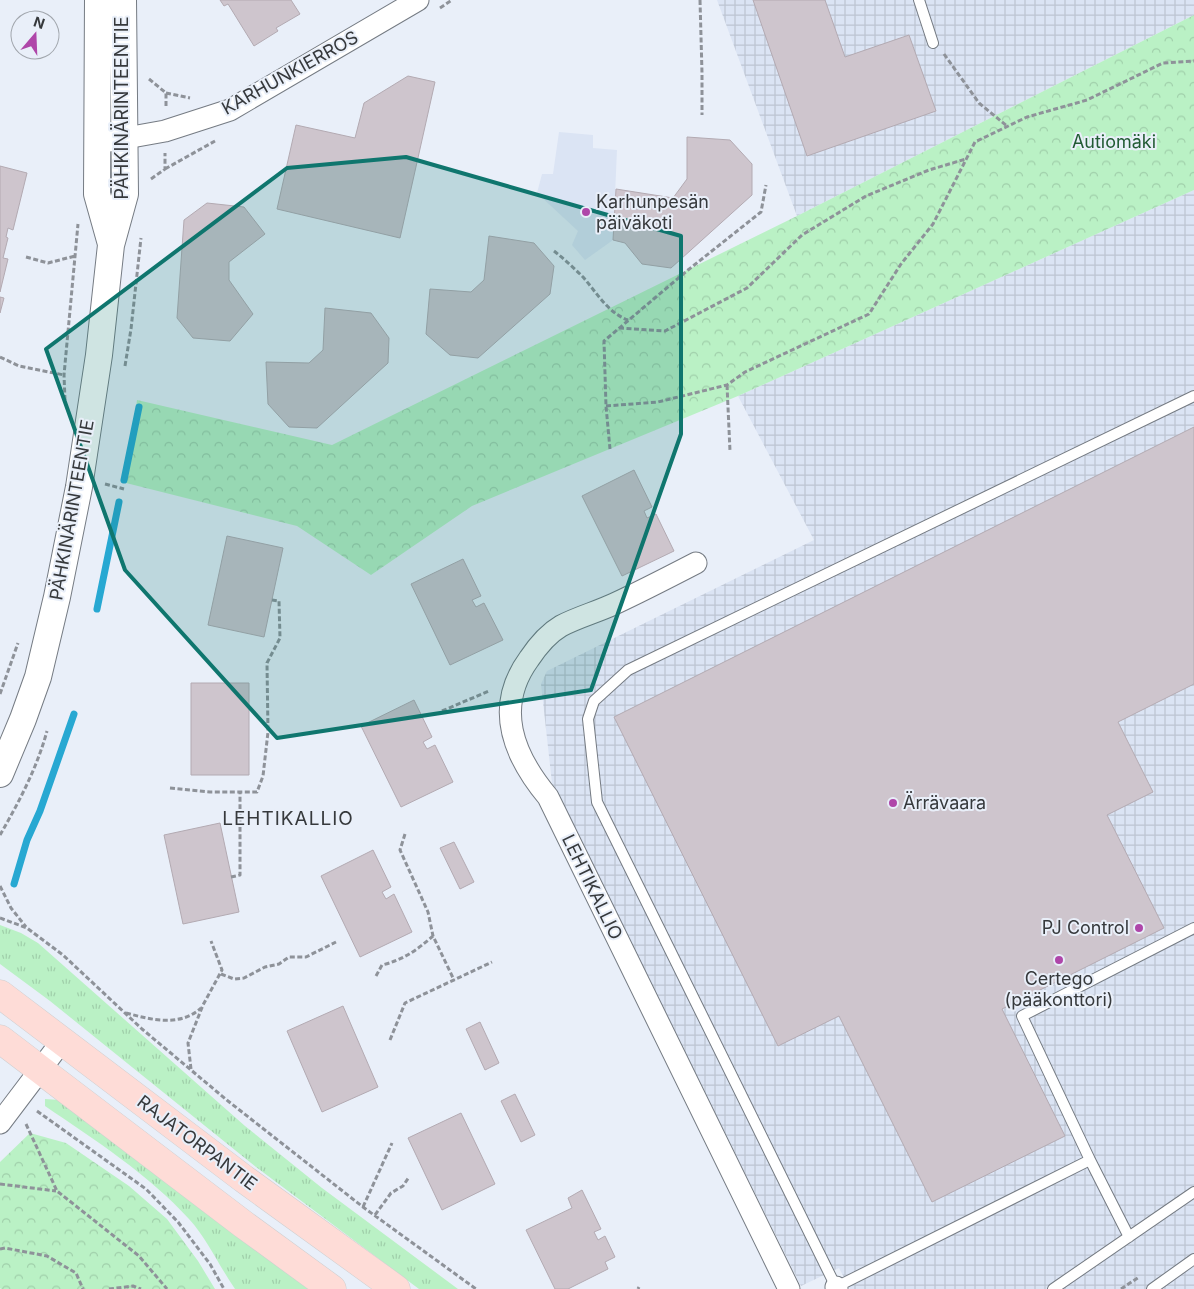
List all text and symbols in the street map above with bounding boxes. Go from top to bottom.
north arrow [10,10,60,60]
text: N [32,12,47,32]
street label: PÄHKINÄRINTEENTIE [110,17,132,199]
street label: KARHUNKIERROS [218,26,362,119]
park label: Autiomäki [1072,131,1156,152]
place label: Karhunpesän päiväkoti [596,191,709,233]
marker: Karhunpesän päiväkoti [580,206,592,218]
street label: PÄHKINÄRINTEENTIE [44,418,98,602]
place label: Ärrävaara [903,791,986,813]
marker: Ärrävaara [887,797,899,809]
district label: LEHTIKALLIO [222,807,354,830]
street label: LEHTIKALLIO [558,831,627,943]
place label: PJ Control [1042,917,1129,938]
marker: PJ Control [1133,922,1145,934]
marker: Certego (pääkonttori) [1053,954,1065,966]
place label: Certego (pääkonttori) [1005,968,1113,1010]
street label: RAJATORPANTIE [133,1091,261,1195]

